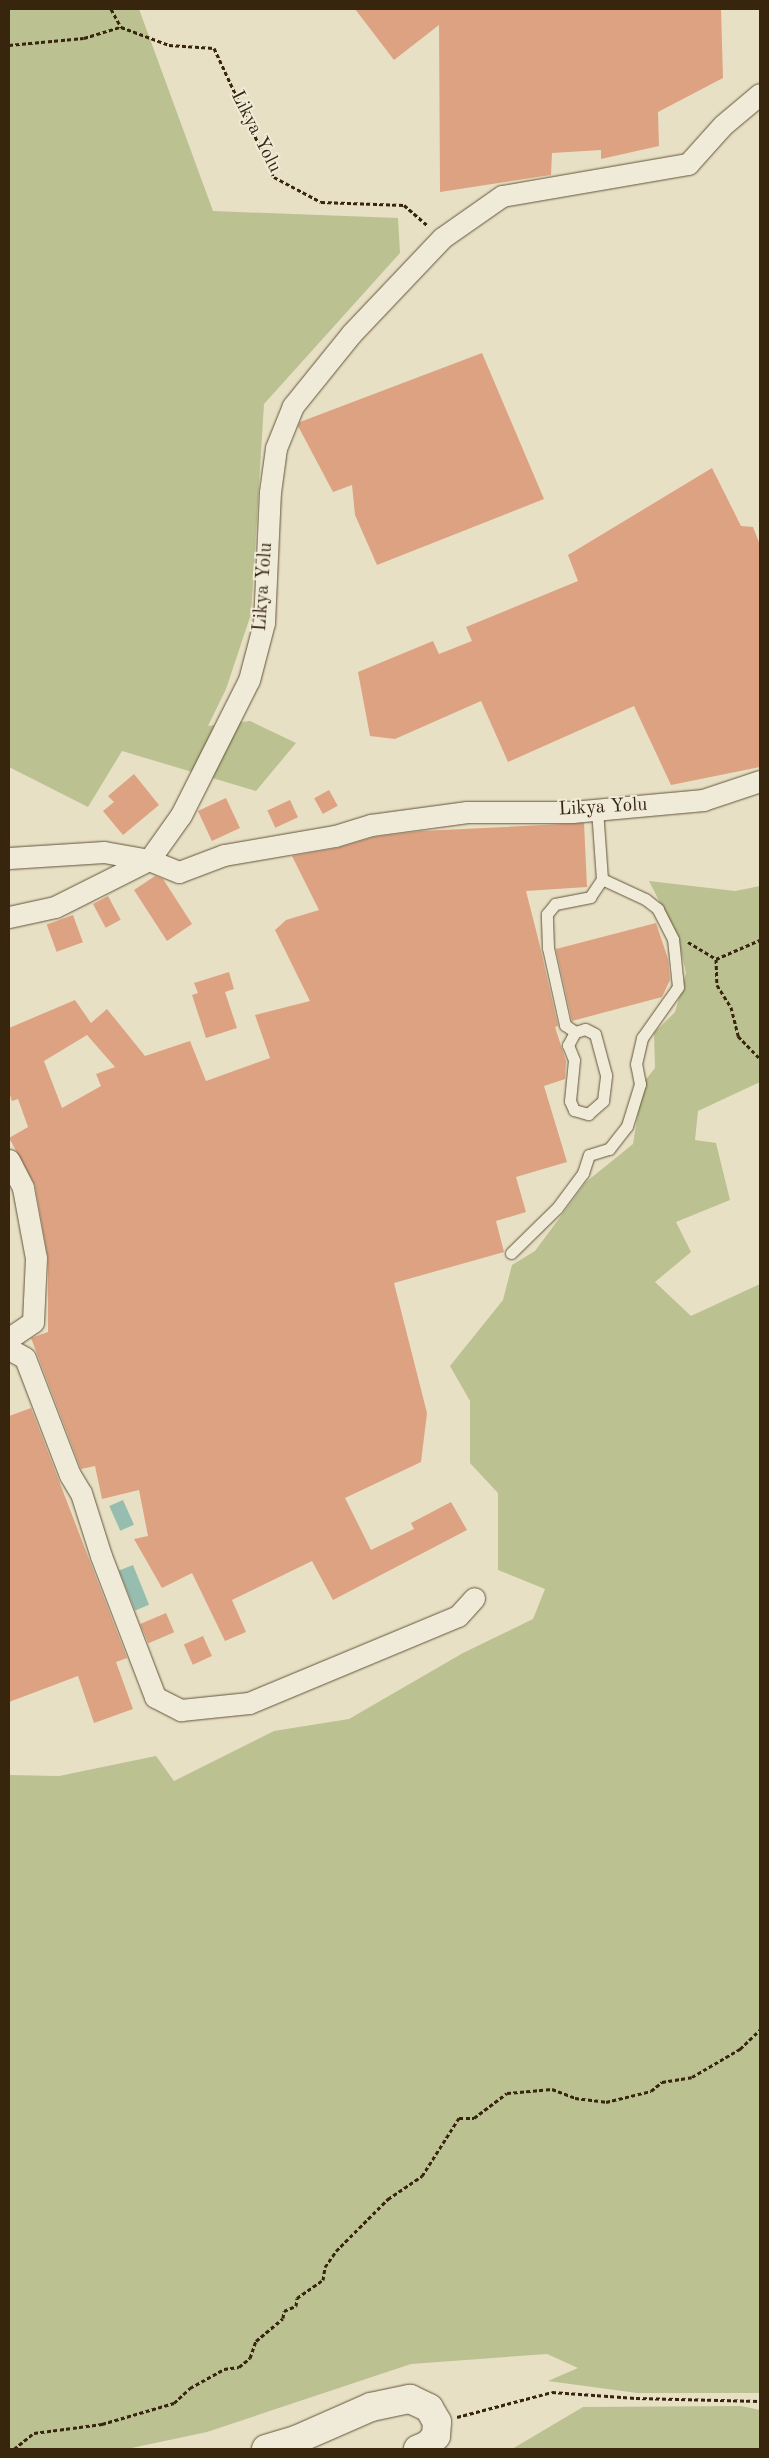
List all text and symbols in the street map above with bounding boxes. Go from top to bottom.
street label: Likya Yolu [225,87,285,177]
street label: Likya Yolu [250,542,278,632]
street label: Likya Yolu [558,794,648,822]

